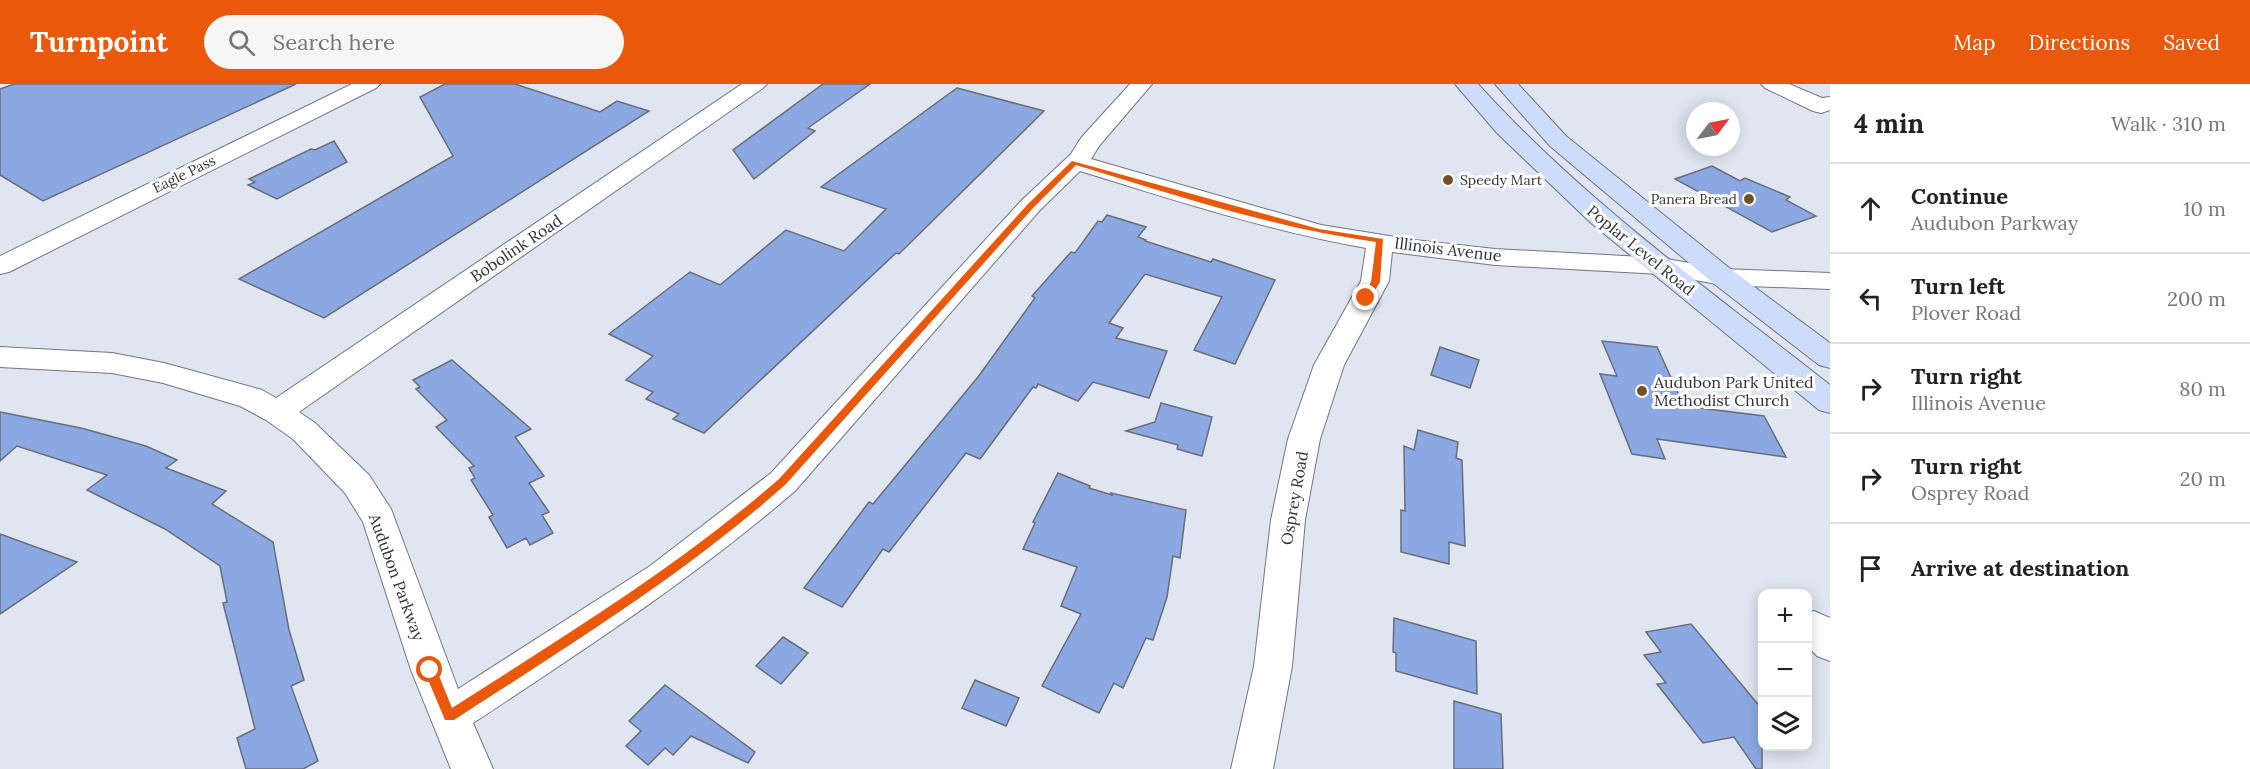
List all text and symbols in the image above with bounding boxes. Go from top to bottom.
search box [204,15,624,69]
text: Turnpoint [30,24,168,60]
icon: search [225,26,258,59]
text: Search here [273,28,395,56]
text: Map [1953,29,1996,56]
text: Directions [2029,29,2130,56]
text: Saved [2163,29,2220,56]
north arrow [1686,102,1740,156]
text: 4 min [1854,107,1924,140]
text: Walk · 310 m [2111,111,2226,136]
street label: Eagle Pass [150,151,218,197]
place label: Speedy Mart [1460,171,1543,189]
marker: Speedy Mart [1441,173,1455,187]
text: Continue [1911,182,2008,210]
place label: Panera Bread [1651,190,1737,208]
marker: Panera Bread [1742,192,1756,206]
icon: ahead [1854,192,1887,225]
text: 10 m [2183,196,2226,221]
street label: Poplar Level Road [1583,201,1699,300]
street label: Bobolink Road [466,210,566,286]
text: Audubon Parkway [1911,210,2078,235]
street label: Illinois Avenue [1393,232,1503,266]
text: Turn left [1911,272,2005,300]
icon: left [1854,282,1887,315]
route end [1352,284,1378,310]
text: 200 m [2167,286,2226,311]
text: Plover Road [1911,300,2021,325]
text: Turn right [1911,362,2022,390]
place label: Audubon Park United Methodist Church [1653,372,1814,410]
icon: right [1854,372,1887,405]
text: 80 m [2179,376,2226,401]
marker: Audubon Park United Methodist Church [1635,384,1649,398]
text: Illinois Avenue [1911,390,2046,415]
street label: Osprey Road [1276,449,1312,546]
text: Turn right [1911,452,2022,480]
icon: right [1854,462,1887,495]
text: 20 m [2180,466,2226,491]
text: Osprey Road [1911,480,2030,505]
street label: Audubon Parkway [364,510,429,644]
icon: arrive [1854,552,1887,585]
text: Arrive at destination [1911,554,2129,582]
map controls [1758,589,1812,751]
button: + [1758,589,1812,643]
button: − [1758,643,1812,697]
route start [416,656,442,682]
button: layers [1758,697,1812,751]

